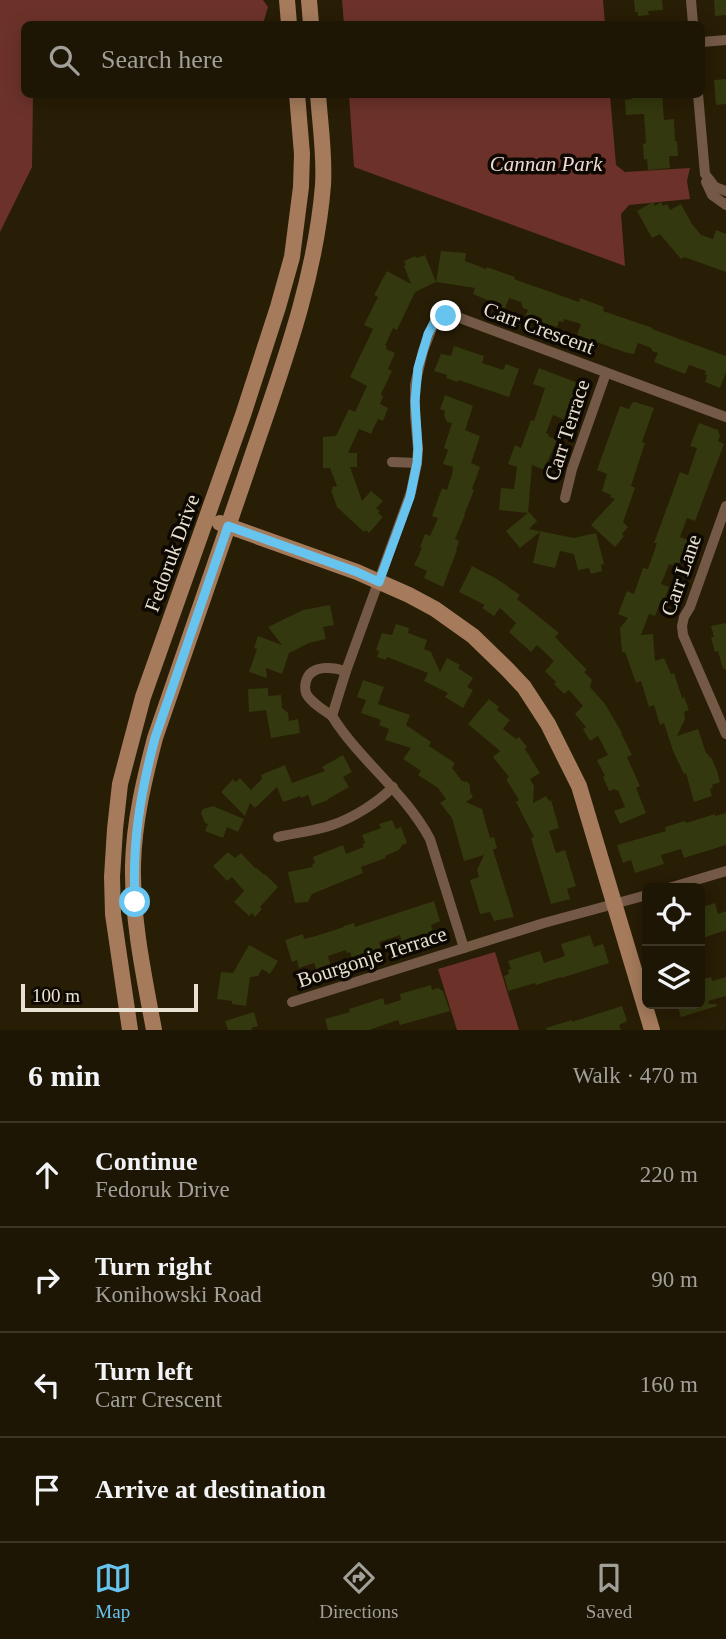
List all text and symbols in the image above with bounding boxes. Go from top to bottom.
search box [21,21,705,98]
icon: search [45,41,83,79]
text: Search here [101,45,223,74]
park label: Cannan Park [490,152,603,176]
street label: Carr Crescent [480,297,598,359]
route end [430,300,461,331]
street label: Carr Terrace [539,376,595,484]
street label: Fedoruk Drive [140,491,204,615]
street label: Carr Lane [656,531,706,619]
map controls [642,883,705,1009]
button: locate [642,883,705,946]
route start [119,886,150,917]
street label: Bourgonje Terrace [294,922,450,992]
button: layers [642,946,705,1009]
scale bar [21,981,198,1013]
text: 100 m [32,985,80,1006]
text: 6 min [28,1059,101,1092]
text: Walk · 470 m [573,1063,698,1088]
text: Continue [95,1147,198,1176]
icon: ahead [28,1156,66,1194]
text: 220 m [640,1162,698,1187]
text: Fedoruk Drive [95,1177,230,1202]
text: Turn right [95,1252,212,1281]
icon: right [28,1261,66,1299]
text: 90 m [651,1267,698,1292]
text: Konihowski Road [95,1282,262,1307]
text: Turn left [95,1357,193,1386]
icon: left [28,1366,66,1404]
text: 160 m [640,1372,698,1397]
text: Carr Crescent [95,1387,222,1412]
icon: arrive [28,1471,66,1509]
text: Arrive at destination [95,1475,326,1504]
tab: Map [94,1559,132,1623]
tab: Directions [319,1559,398,1623]
tab: Saved [586,1559,632,1623]

